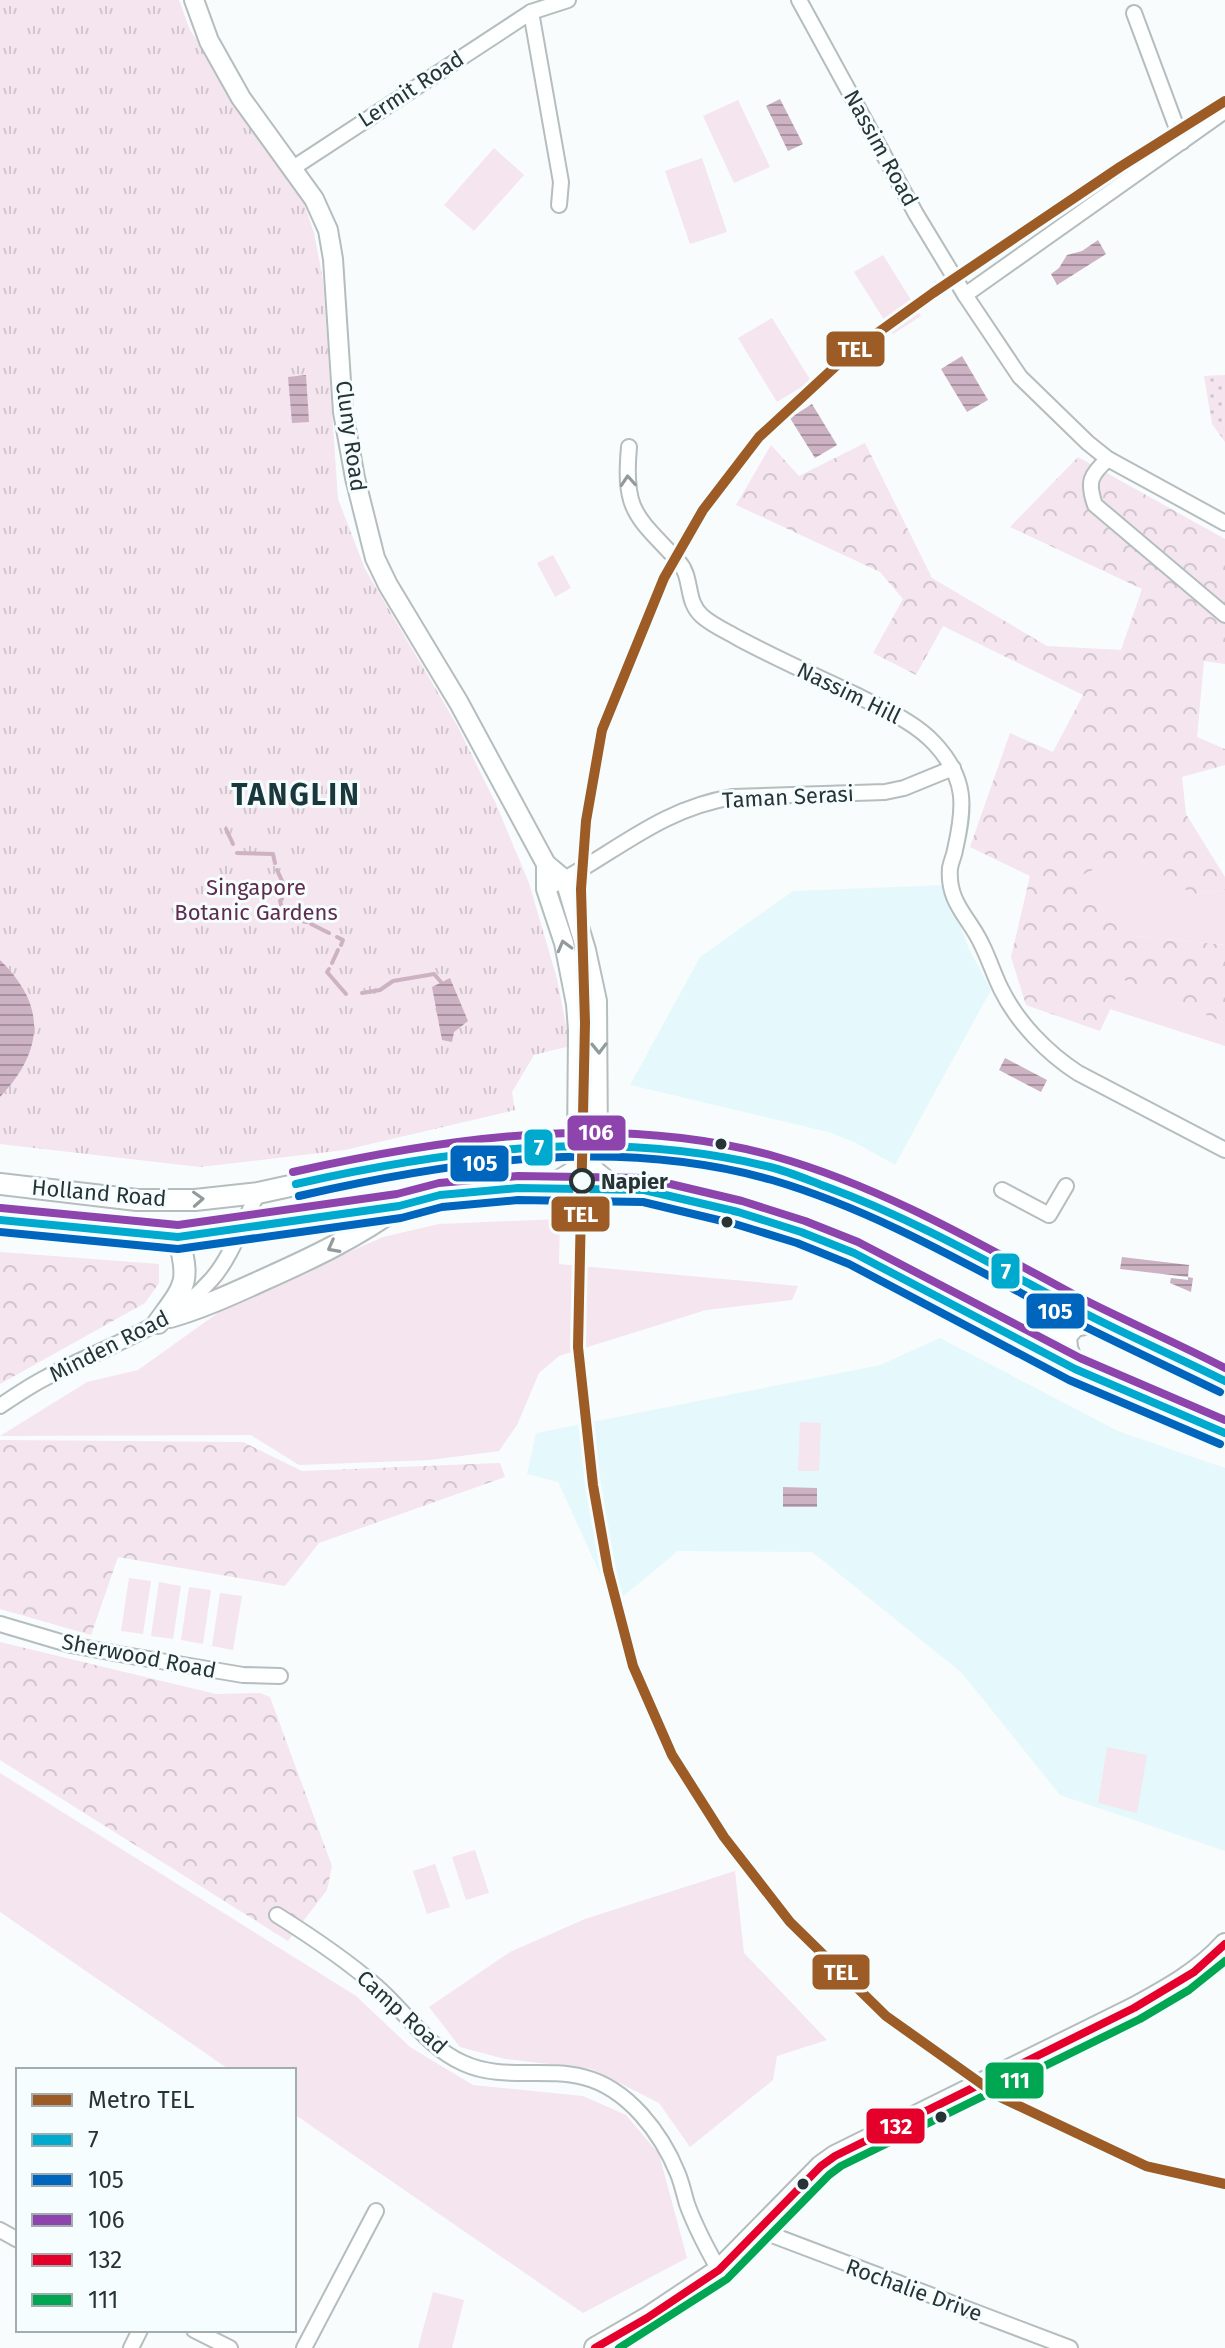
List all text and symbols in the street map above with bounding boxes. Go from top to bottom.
street label: Lermit Road [353,45,469,133]
street label: Nassim Road [838,85,924,211]
line badge: TEL [825,330,886,368]
text: TEL [838,336,872,363]
street label: Cluny Road [330,379,372,493]
one-way arrow [620,474,637,487]
street label: Nassim Hill [793,656,905,730]
district label: TANGLIN [231,777,361,813]
street label: Taman Serasi [722,780,854,814]
park label: Singapore Botanic Gardens [174,874,338,926]
one-way arrow [557,939,573,953]
one-way arrow [590,1042,608,1055]
line badge: 106 [566,1114,627,1152]
text: 106 [578,1119,614,1146]
line badge: 7 [523,1128,554,1167]
text: 7 [534,1134,544,1161]
unlabelled marker [713,1136,729,1152]
line badge: 105 [449,1144,510,1183]
text: 105 [463,1150,498,1177]
place label: Napier [601,1168,668,1195]
marker: Napier [570,1169,594,1193]
street label: Holland Road [30,1174,168,1212]
one-way arrow [192,1191,205,1208]
line badge: TEL [550,1195,611,1233]
text: TEL [564,1201,598,1228]
unlabelled marker [719,1214,735,1230]
one-way arrow [327,1238,341,1253]
line badge: 7 [990,1252,1021,1290]
text: 7 [1001,1258,1011,1285]
line badge: 105 [1025,1292,1086,1330]
text: 105 [1038,1298,1073,1325]
street label: Minden Road [45,1304,173,1388]
street label: Sherwood Road [60,1628,218,1684]
line badge: TEL [811,1953,871,1991]
text: TEL [824,1959,858,1986]
street label: Camp Road [351,1964,453,2060]
line badge: 111 [984,2061,1045,2100]
text: 111 [1000,2067,1030,2094]
legend [16,2068,296,2332]
text: Metro TEL [88,2086,195,2114]
line badge: 132 [865,2107,926,2145]
unlabelled marker [933,2109,949,2125]
text: 132 [880,2113,912,2140]
text: 7 [88,2126,99,2154]
text: 105 [88,2166,124,2194]
unlabelled marker [795,2176,811,2192]
text: 106 [88,2206,125,2234]
text: 132 [88,2246,122,2274]
street label: Rochalie Drive [842,2253,986,2327]
text: 111 [88,2286,119,2314]

